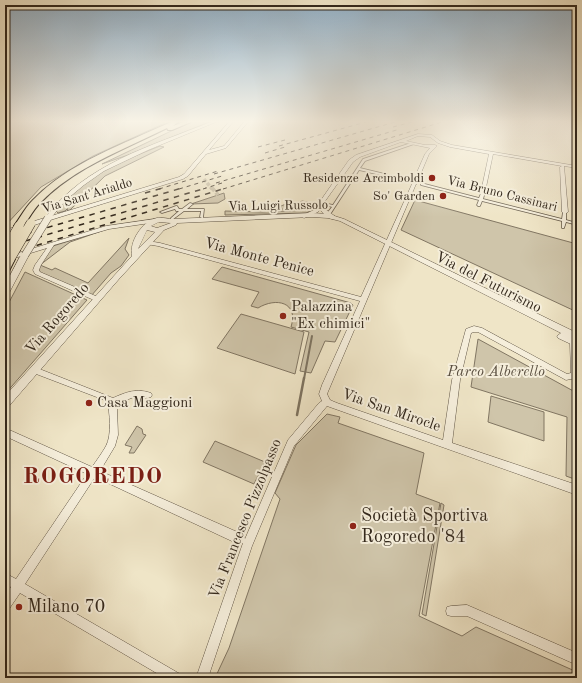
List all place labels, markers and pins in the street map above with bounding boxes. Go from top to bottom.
place label: Residenze Arcimboldi [303,172,424,185]
marker: Residenze Arcimboldi [427,173,437,183]
place label: So' Garden [373,190,435,203]
marker: So' Garden [438,191,448,201]
place label: Palazzina "Ex chimici" [291,300,370,332]
marker: Palazzina "Ex chimici" [278,311,288,321]
place label: Casa Maggioni [97,396,192,411]
marker: Casa Maggioni [84,398,94,408]
place label: Società Sportiva Rogoredo '84 [361,507,488,546]
marker: Società Sportiva Rogoredo '84 [348,521,358,531]
place label: Milano 70 [27,598,105,616]
marker: Milano 70 [14,602,24,612]

